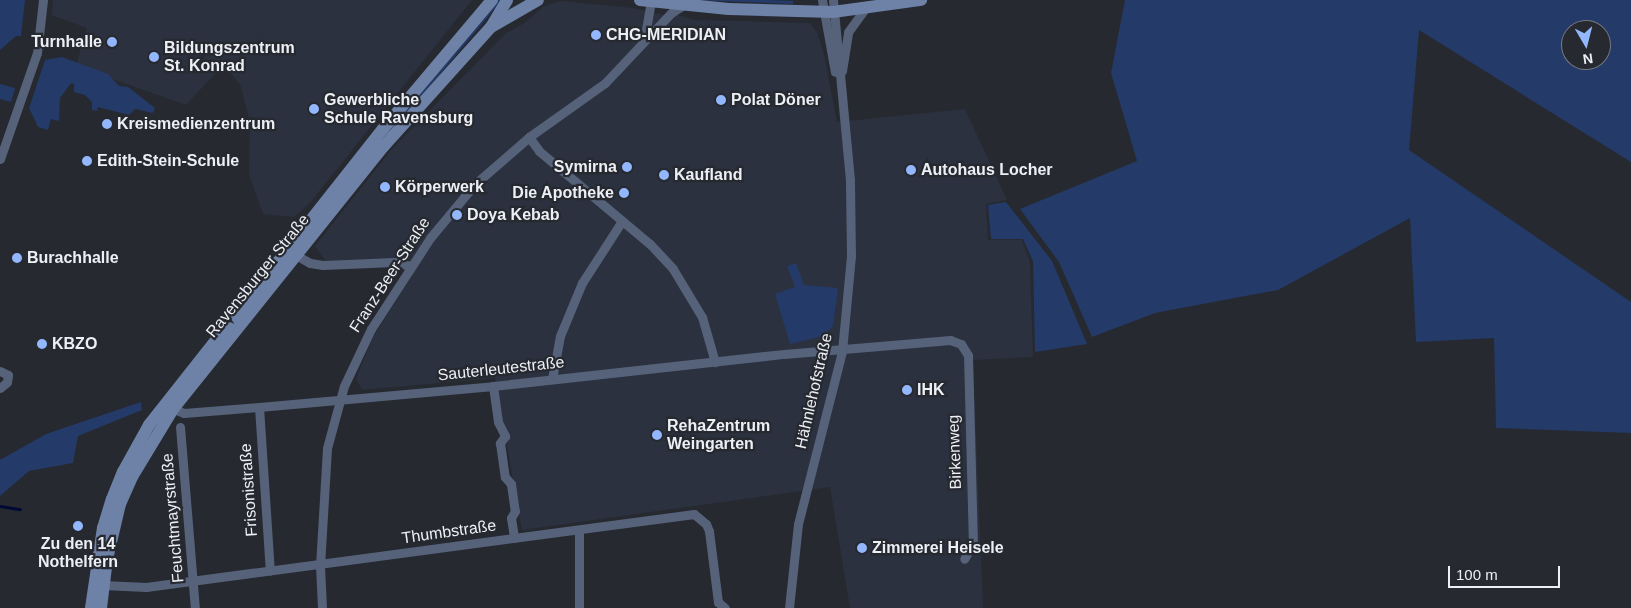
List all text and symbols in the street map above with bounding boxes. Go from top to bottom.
north arrow [1561,20,1611,70]
place label: CHG-MERIDIAN [606,25,726,45]
marker: CHG-MERIDIAN [590,29,602,41]
place label: Turnhalle [31,32,102,52]
marker: Turnhalle [106,36,118,48]
place label: Bildungszentrum St. Konrad [164,38,295,76]
text: N [1582,50,1594,67]
marker: Bildungszentrum St. Konrad [148,51,160,63]
place label: Gewerbliche Schule Ravensburg [324,90,473,128]
place label: Polat Döner [731,90,821,110]
marker: Polat Döner [715,94,727,106]
marker: Gewerbliche Schule Ravensburg [308,103,320,115]
place label: Kreismedienzentrum [117,114,275,134]
marker: Kreismedienzentrum [101,118,113,130]
place label: Edith-Stein-Schule [97,151,239,171]
marker: Edith-Stein-Schule [81,155,93,167]
place label: Symirna [554,157,617,177]
place label: Autohaus Locher [921,160,1053,180]
marker: Symirna [621,161,633,173]
marker: Autohaus Locher [905,164,917,176]
place label: Kaufland [674,165,742,185]
marker: Kaufland [658,169,670,181]
place label: Körperwerk [395,177,484,197]
marker: Körperwerk [379,181,391,193]
place label: Die Apotheke [512,183,614,203]
marker: Die Apotheke [618,187,630,199]
place label: Doya Kebab [467,205,559,225]
marker: Doya Kebab [451,209,463,221]
street label: Ravensburger Straße [202,211,314,341]
street label: Franz-Beer-Straße [346,214,434,336]
place label: Burachhalle [27,248,119,268]
marker: Burachhalle [11,252,23,264]
street label: Hähnlehofstraße [791,331,837,451]
place label: KBZO [52,334,97,354]
marker: KBZO [36,338,48,350]
street label: Sauterleutestraße [437,353,565,385]
place label: IHK [917,380,945,400]
marker: IHK [901,384,913,396]
street label: Birkenweg [944,414,966,490]
place label: RehaZentrum Weingarten [667,416,770,454]
marker: RehaZentrum Weingarten [651,429,663,441]
street label: Frisonistraße [236,443,262,537]
street label: Feuchtmayrstraße [158,453,188,583]
street label: Thumbstraße [401,516,497,548]
marker: Zu den 14 Nothelfern [72,520,84,532]
place label: Zu den 14 Nothelfern [38,534,118,572]
place label: Zimmerei Heisele [872,538,1004,558]
marker: Zimmerei Heisele [856,542,868,554]
scale bar [1451,556,1564,588]
text: 100 m [1456,566,1498,583]

